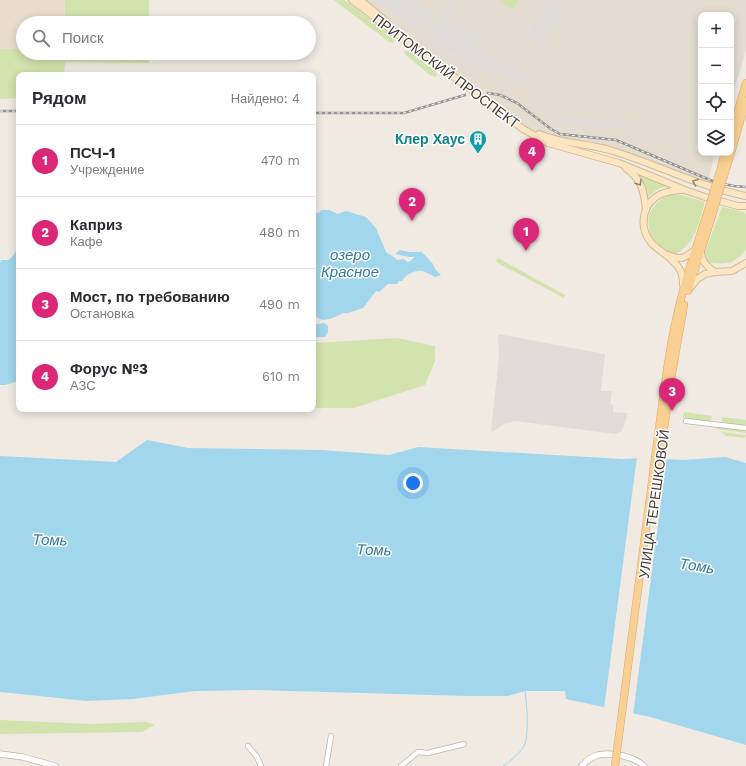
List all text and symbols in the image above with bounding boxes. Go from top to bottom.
street label: ПРИТОМСКИЙ ПРОСПЕКТ [370,10,523,132]
map controls [698,12,734,156]
button: + [698,12,734,48]
search box [16,16,316,60]
icon: search [30,27,52,49]
text: Поиск [62,29,104,47]
button: − [698,48,734,84]
button: locate [698,84,734,120]
text: Рядом [32,88,87,108]
text: Найдено: 4 [231,91,300,106]
button: layers [698,120,734,156]
building icon: Клер Хаус [468,129,488,154]
place label: Клер Хаус [395,131,465,147]
pin: 4 [519,138,545,171]
text: ПСЧ-1 [70,144,116,162]
text: 1 [42,153,48,168]
text: 470 m [261,153,300,168]
text: Учреждение [70,162,145,177]
one-way arrow [692,178,699,186]
one-way arrow [634,179,642,186]
pin: 2 [399,188,425,221]
text: Каприз [70,216,123,234]
pin: 1 [513,218,539,251]
text: 2 [41,225,49,240]
text: 480 m [259,225,300,240]
text: Кафе [70,234,103,249]
water label: озеро Красное [321,246,379,281]
text: Мост, по требованию [70,288,230,306]
text: 3 [41,297,49,312]
text: 490 m [259,297,300,312]
text: Остановка [70,306,134,321]
text: Форус №3 [70,360,148,378]
text: 4 [41,369,49,384]
text: 610 m [262,369,300,384]
text: АЗС [70,378,96,393]
pin: 3 [659,378,685,411]
street label: УЛИЦА ТЕРЕШКОВОЙ [635,428,672,580]
your location [403,473,423,493]
water label: Томь [32,530,68,550]
water label: Томь [356,540,392,560]
water label: Томь [678,554,716,578]

